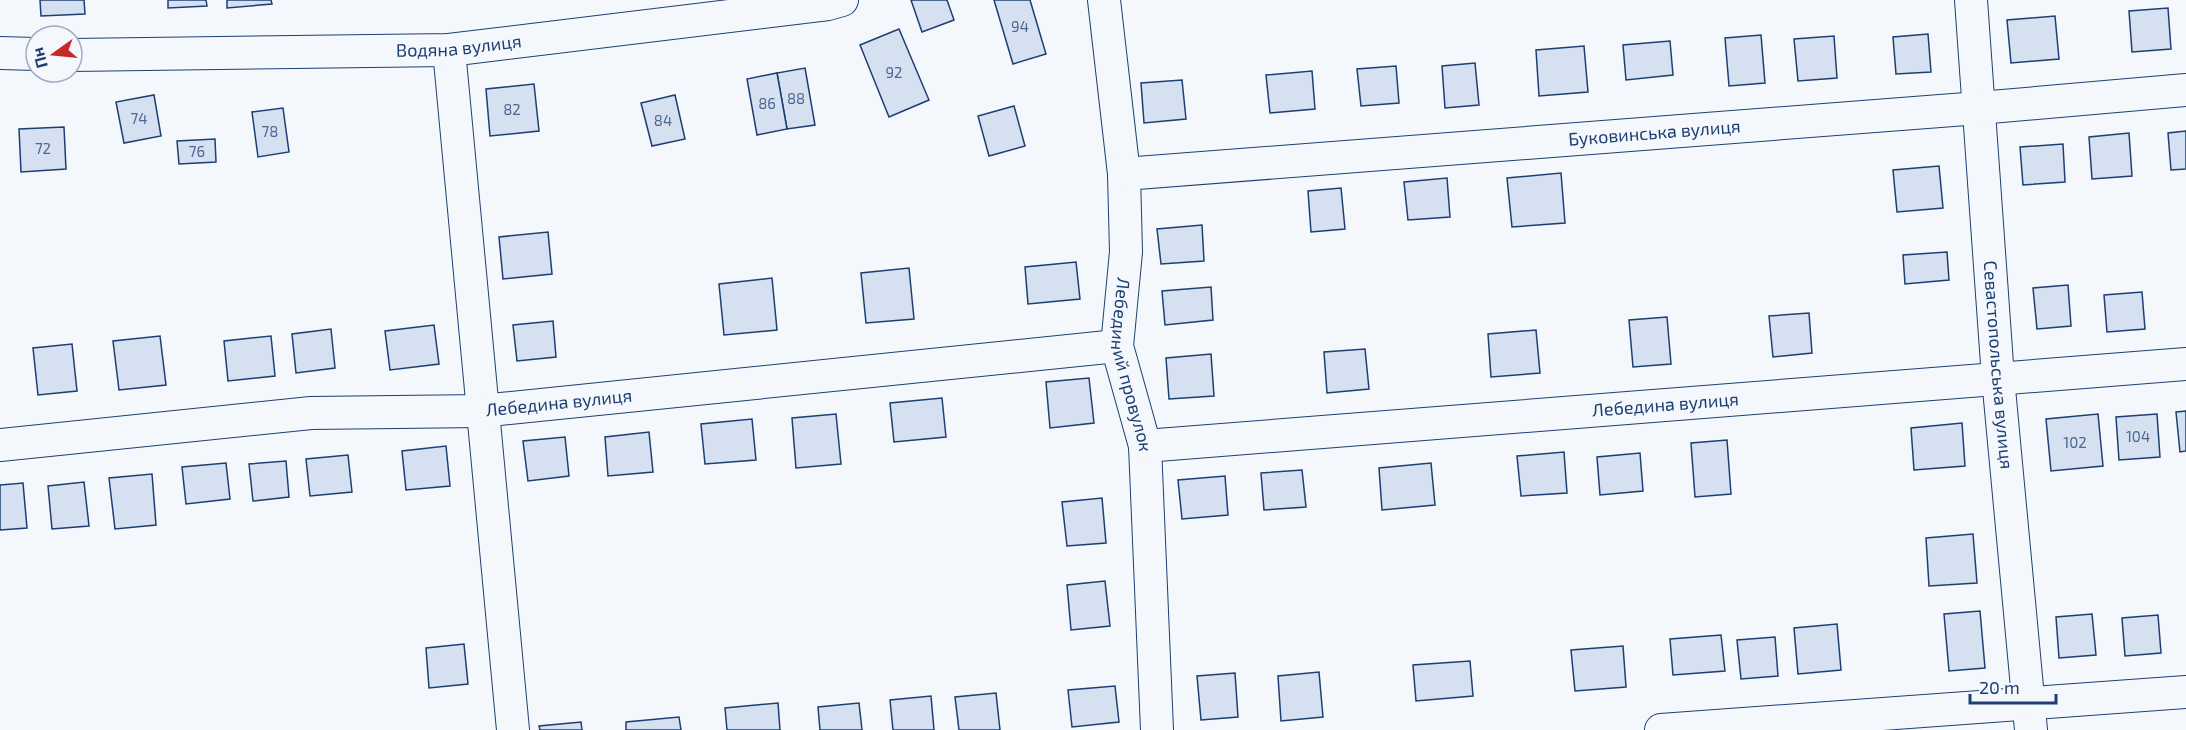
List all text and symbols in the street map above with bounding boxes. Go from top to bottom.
house number: 94 [1011,17,1029,35]
north arrow [24,24,84,84]
street label: Водяна вулиця [396,29,523,61]
text: Пн [27,46,51,71]
house number: 92 [885,63,903,81]
house number: 88 [787,89,805,107]
house number: 86 [758,94,776,112]
house number: 82 [503,100,521,118]
house number: 74 [131,109,147,127]
house number: 84 [654,111,672,129]
street label: Буковинська вулиця [1567,114,1741,150]
house number: 78 [262,122,278,140]
house number: 72 [35,139,51,157]
house number: 76 [189,142,205,160]
street label: Севастопольська вулиця [1980,260,2019,470]
street label: Лебединий провулок [1107,277,1157,452]
street label: Лебедина вулиця [485,384,633,420]
street label: Лебедина вулиця [1591,387,1739,421]
house number: 104 [2126,427,2150,445]
house number: 102 [2063,433,2087,451]
scale bar [1970,667,2056,705]
text: 20 m [1979,676,2020,698]

